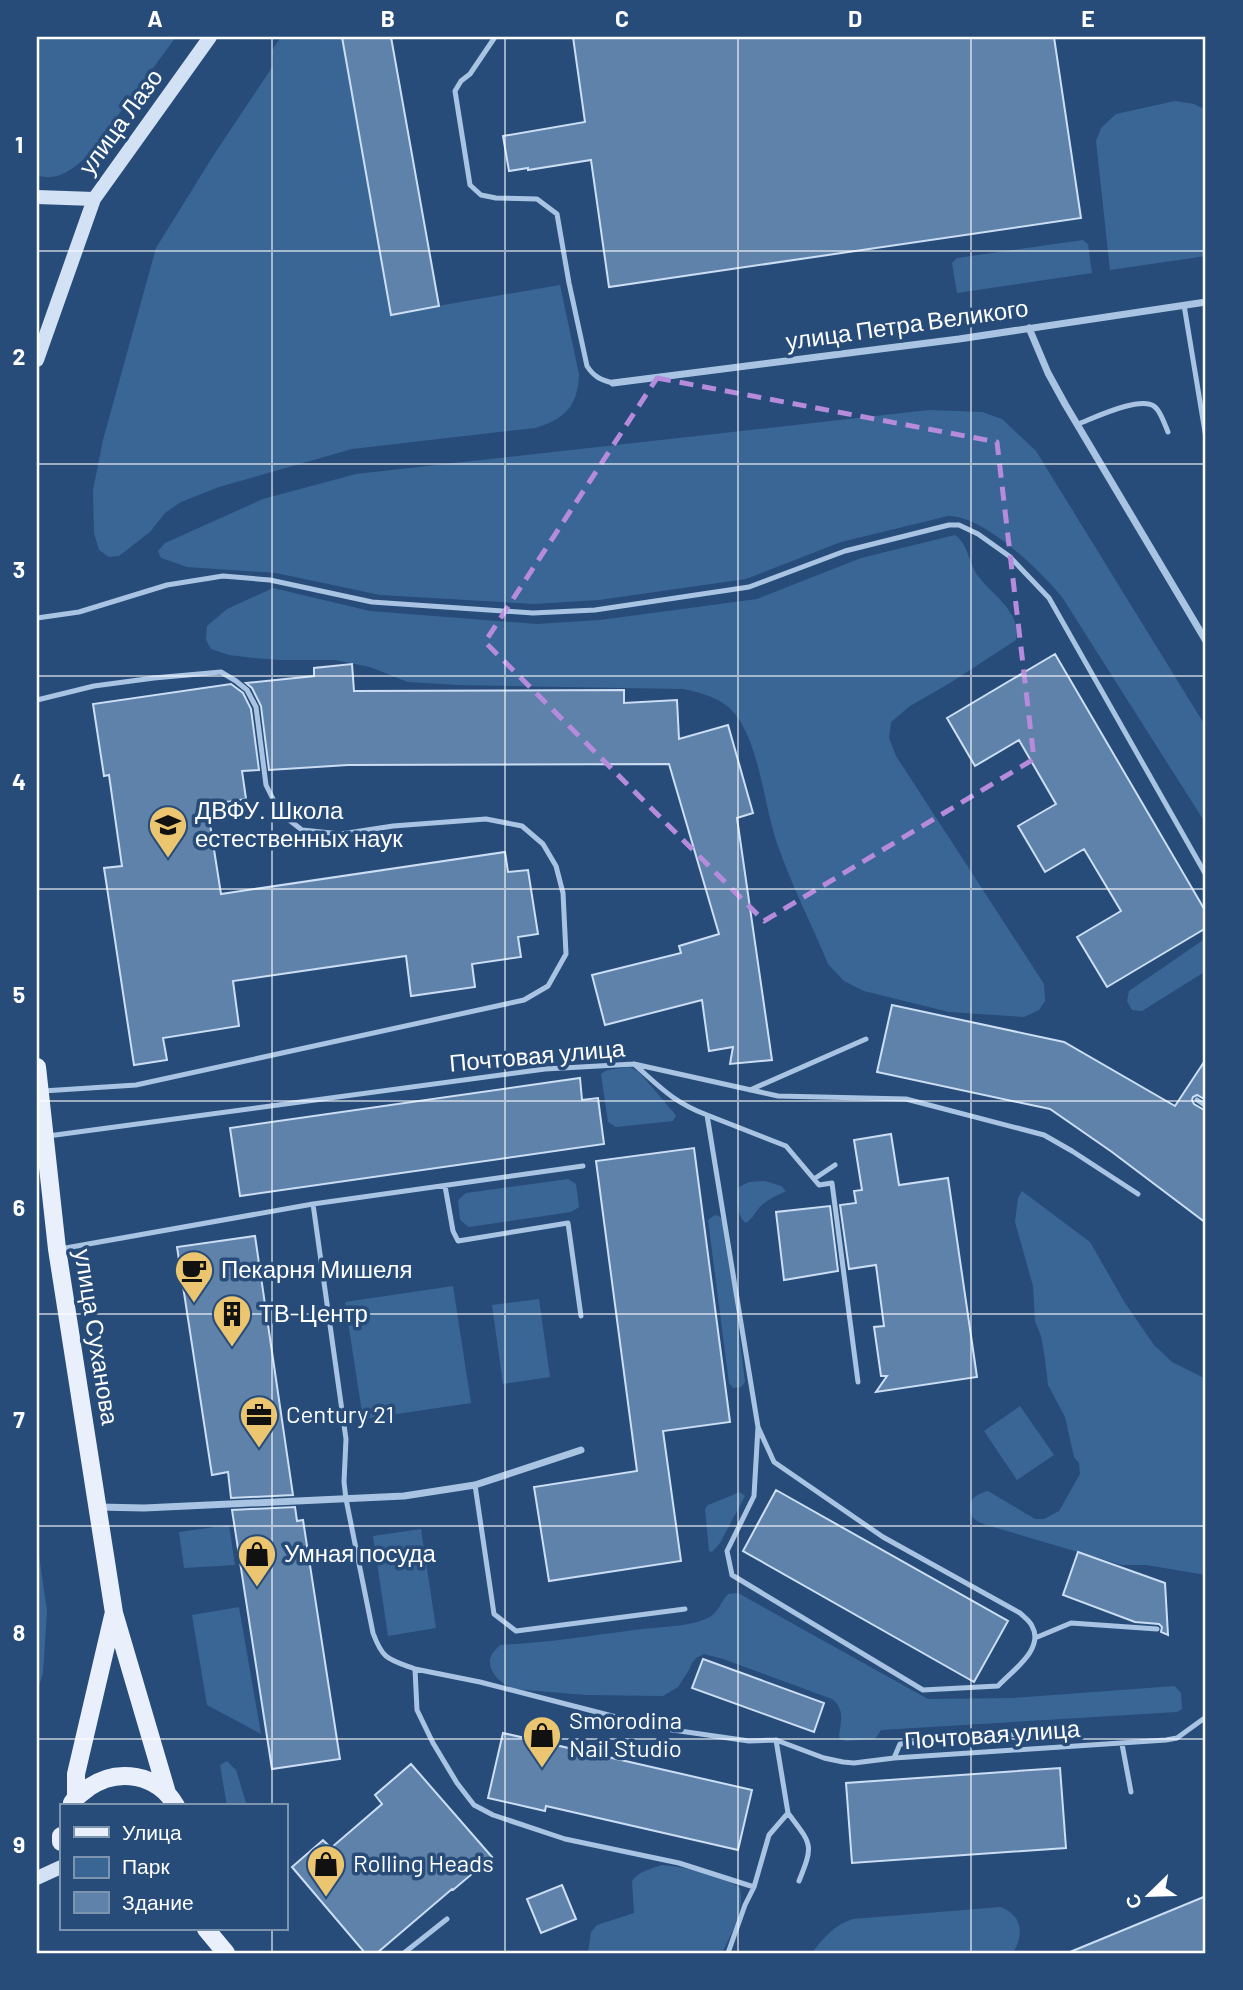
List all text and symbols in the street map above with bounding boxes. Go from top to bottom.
text: A [147,4,163,32]
text: B [381,4,395,32]
text: C [615,4,629,32]
text: D [848,4,862,32]
text: E [1081,4,1095,32]
street label: улица Лазо [72,63,168,180]
text: 1 [15,130,23,158]
street label: улица Петра Великого [784,292,1030,355]
text: 2 [13,342,25,370]
text: 3 [13,555,25,583]
text: 4 [12,767,26,795]
place label: ДВФУ. Школа естественных наук [195,795,403,852]
school or university icon: ДВФУ. Школа естественных наук [147,804,189,859]
text: 5 [13,980,25,1008]
street label: Почтовая улица [448,1032,627,1077]
text: 6 [13,1193,25,1221]
street label: улица Суханова [69,1247,126,1427]
cafe icon: Пекарня Мишеля [173,1249,215,1304]
place label: Пекарня Мишеля [221,1254,413,1283]
building icon: ТВ-Центр [211,1293,253,1348]
place label: ТВ-Центр [259,1298,368,1327]
office icon: Century 21 [238,1394,280,1449]
place label: Century 21 [286,1399,394,1428]
text: 7 [13,1405,25,1433]
shop icon: Умная посуда [236,1533,278,1588]
place label: Умная посуда [284,1538,437,1567]
text: 8 [13,1618,25,1646]
place label: Smorodina Nail Studio [569,1705,682,1762]
street label: Почтовая улица [903,1713,1081,1754]
shop icon: Smorodina Nail Studio [521,1714,563,1769]
legend [60,1804,287,1930]
text: Улица [122,1819,182,1844]
text: 9 [13,1830,25,1858]
shop icon: Rolling Heads [305,1843,347,1898]
place label: Rolling Heads [353,1848,494,1877]
text: Парк [122,1853,170,1878]
north arrow [1114,1860,1184,1930]
text: Здание [122,1889,194,1914]
text: С [1120,1891,1146,1913]

